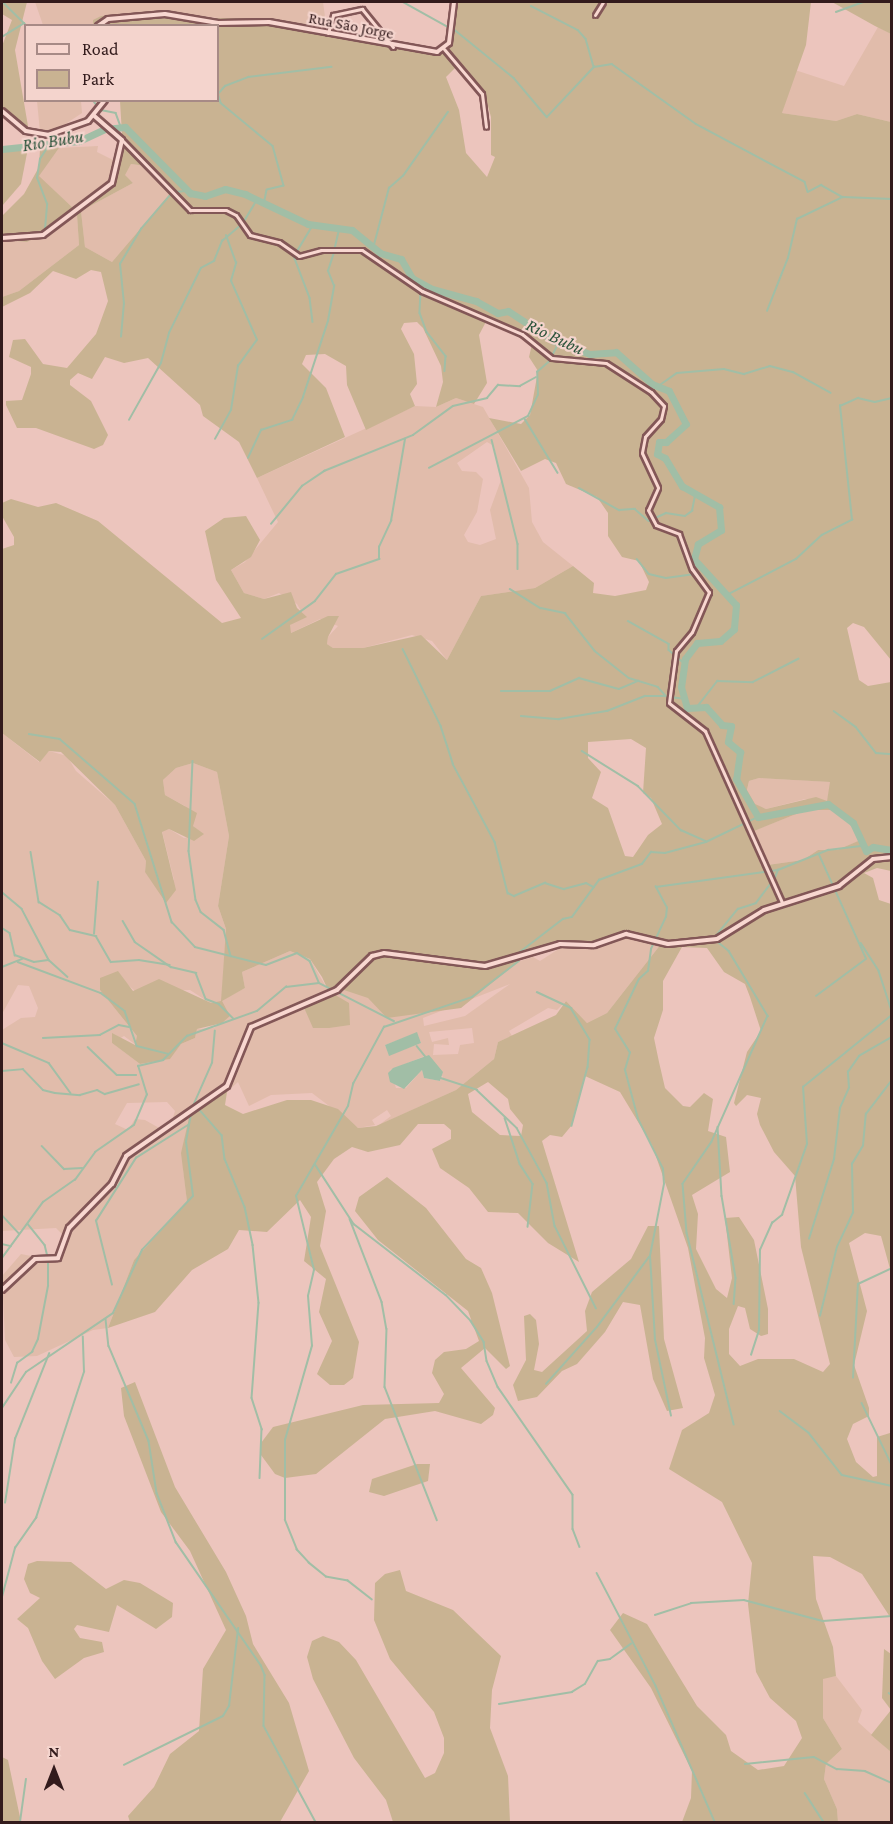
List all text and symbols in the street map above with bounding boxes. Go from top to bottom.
street label: Rua São Jorge [307,8,395,44]
legend [24,24,219,102]
text: Road [82,39,119,59]
text: Park [82,69,114,89]
water label: Rio Bubu [21,126,85,156]
water label: Rio Bubu [523,314,587,360]
north arrow [24,1740,84,1800]
text: N [49,1743,59,1760]

